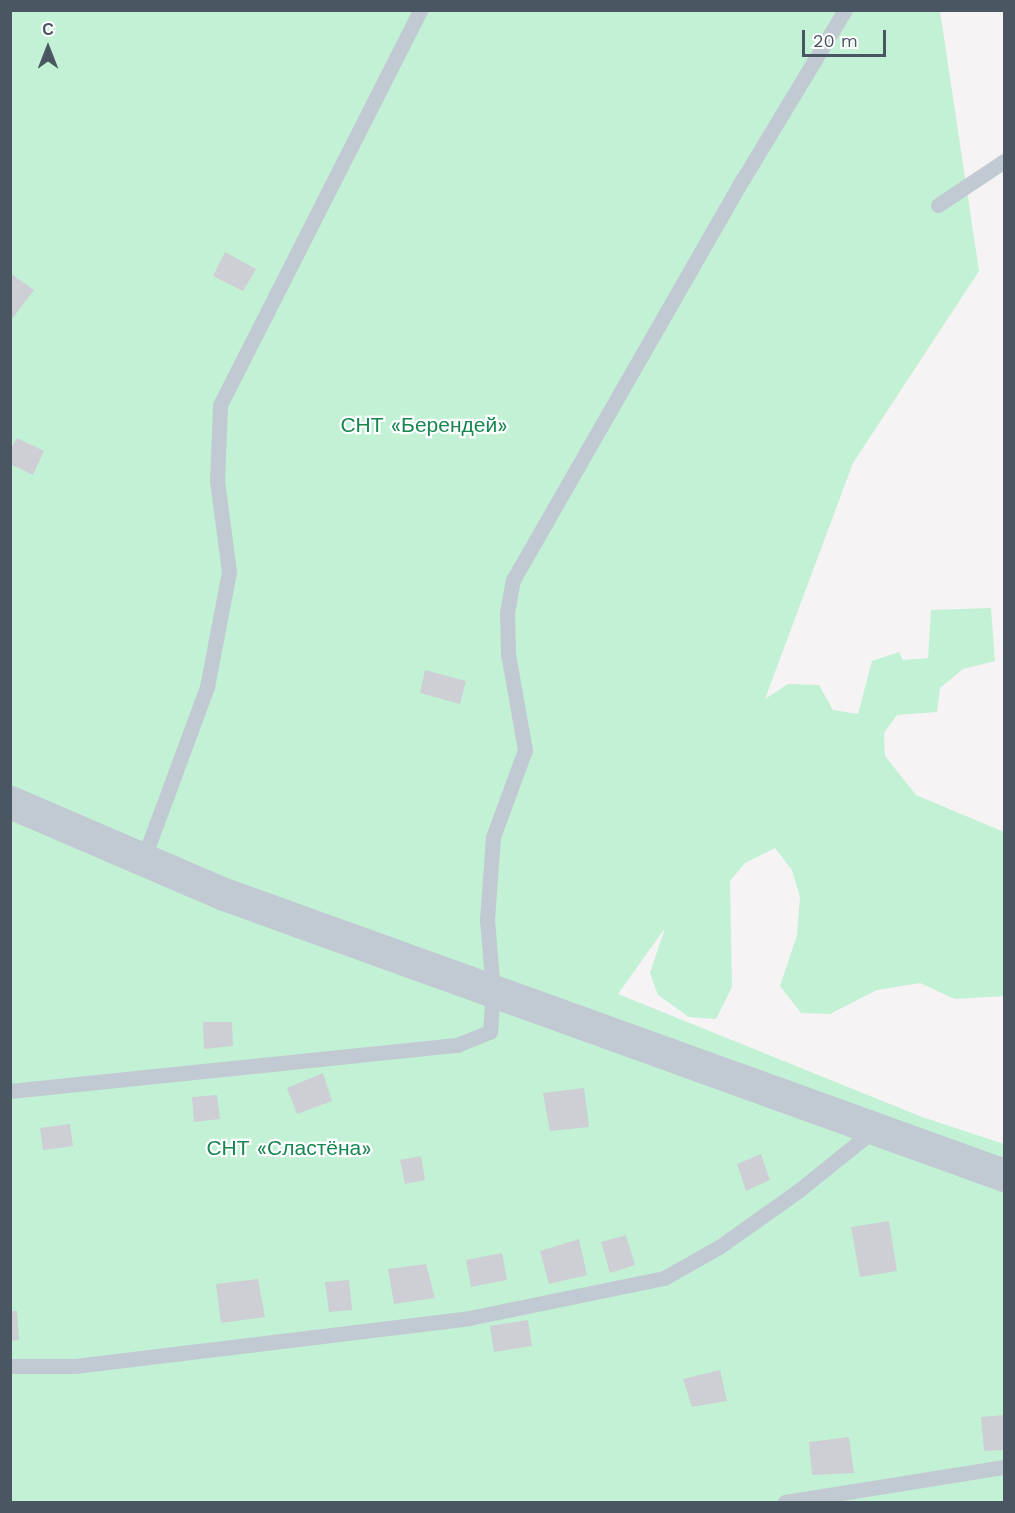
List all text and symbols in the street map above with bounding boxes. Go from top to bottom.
north arrow [18,18,78,78]
scale bar [805,18,889,56]
text: С [42,20,54,39]
text: 20 m [813,30,858,51]
park label: СНТ «Берендей» [340,412,508,438]
park label: СНТ «Сластёна» [206,1135,372,1161]

